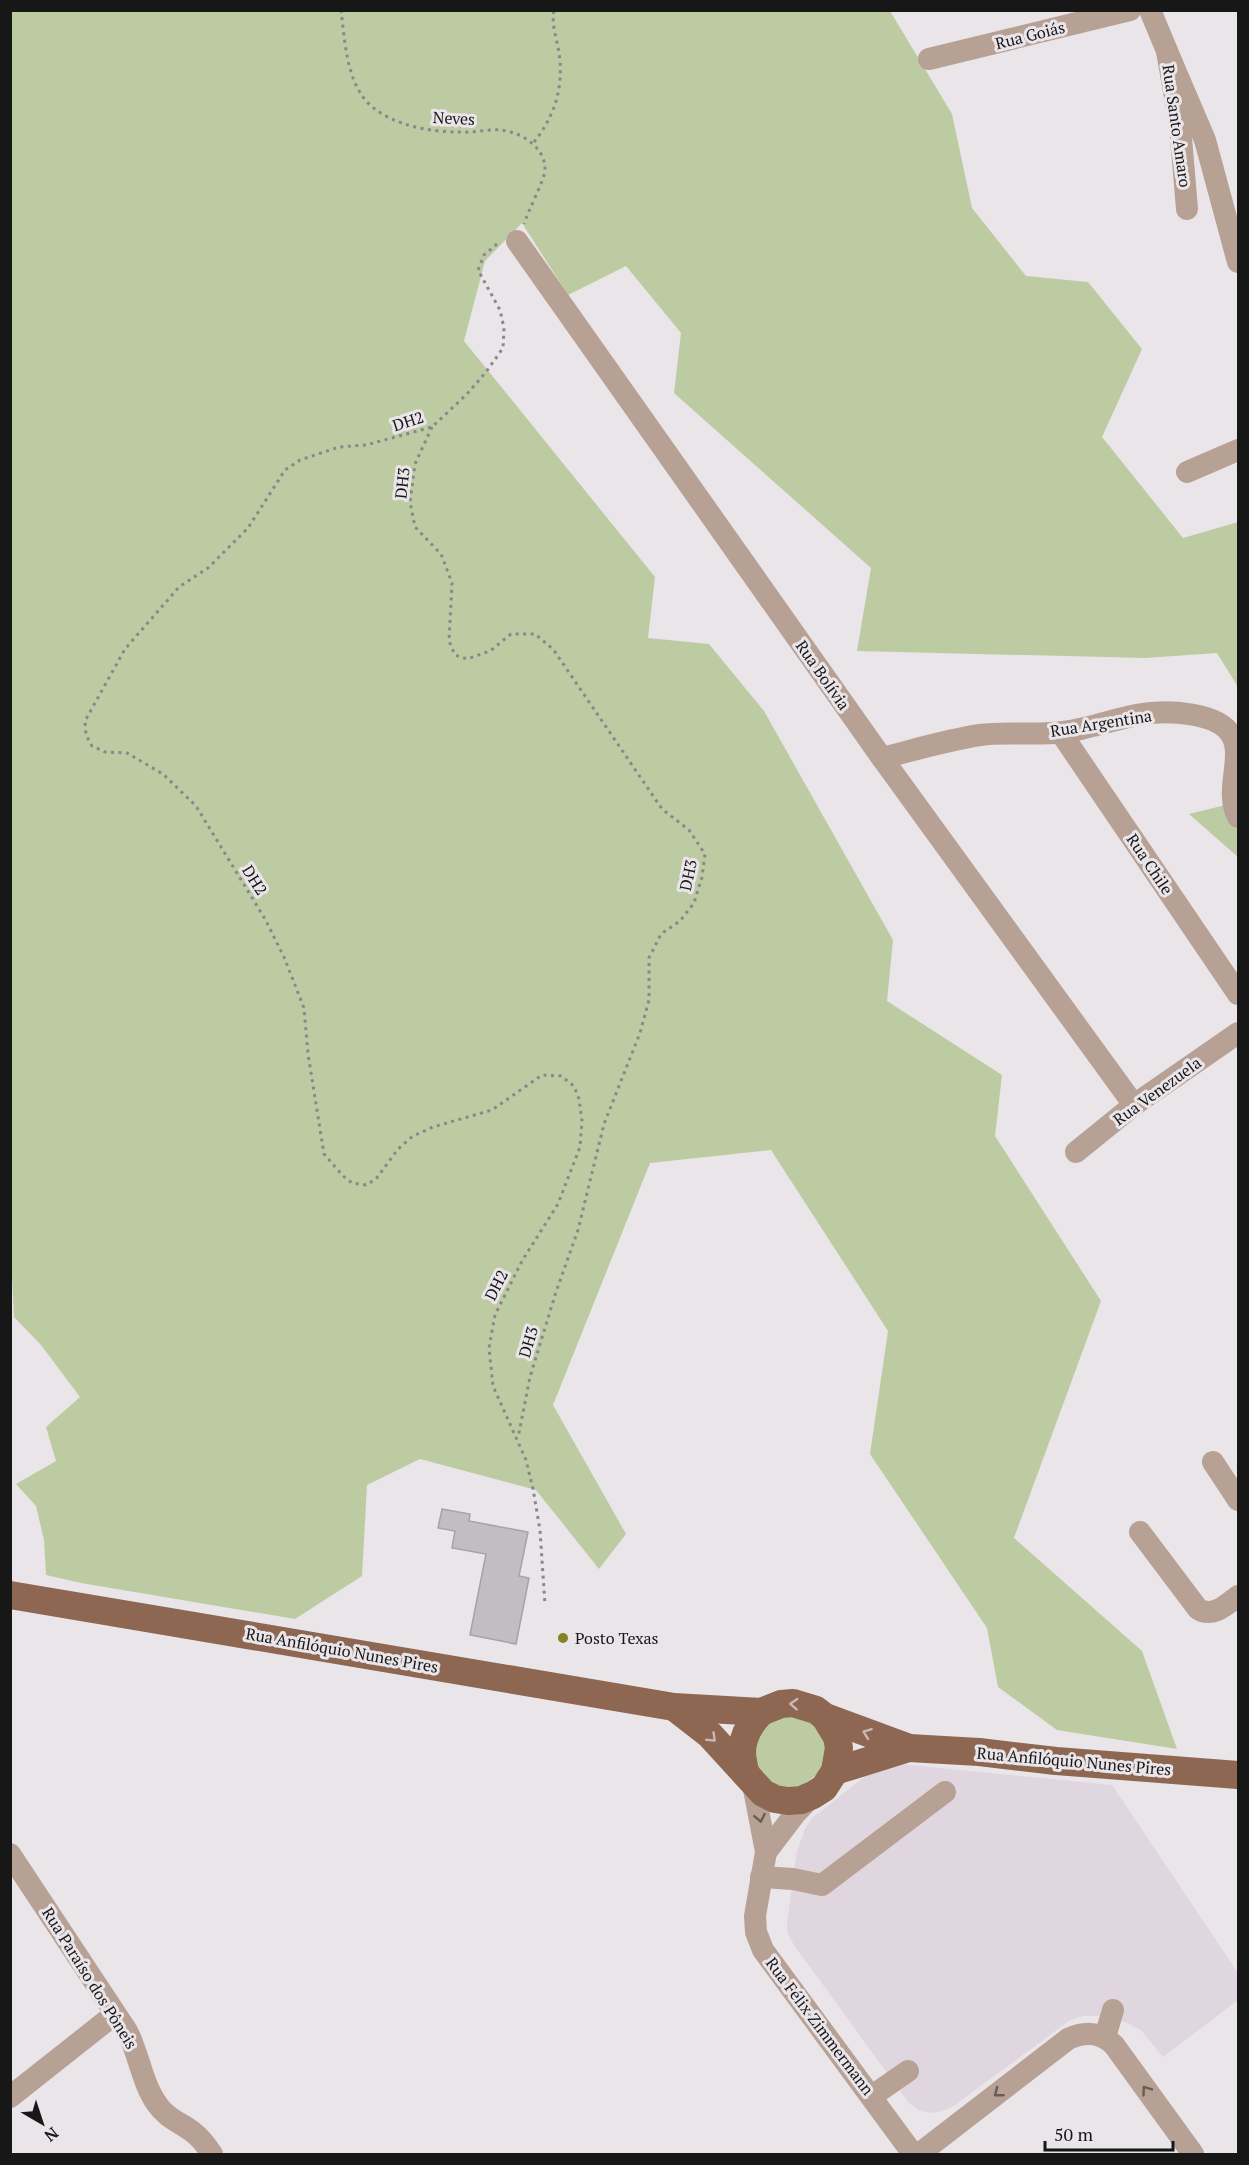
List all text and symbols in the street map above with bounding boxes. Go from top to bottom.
street label: Rua Goiás [993,16,1067,54]
street label: Rua Santo Amaro [1158,63,1197,189]
street label: Neves [432,106,476,130]
street label: DH2 [390,406,426,436]
street label: DH3 [389,466,415,500]
street label: Rua Bolívia [791,636,855,714]
street label: Rua Argentina [1049,704,1153,742]
street label: Rua Chile [1122,829,1178,899]
street label: DH3 [674,857,702,893]
street label: DH2 [237,861,273,899]
street label: Rua Venezuela [1109,1052,1205,1130]
street label: DH2 [479,1266,513,1304]
street label: DH3 [513,1324,543,1360]
street label: Rua Anfilóquio Nunes Pires [244,1622,440,1678]
place label: Posto Texas [575,1627,659,1649]
marker: Posto Texas [556,1631,570,1645]
one-way arrow [790,1698,799,1711]
one-way arrow [862,1727,873,1740]
one-way arrow [705,1731,715,1742]
street label: Rua Anfilóquio Nunes Pires [976,1742,1172,1780]
one-way arrow [753,1813,766,1823]
street label: Rua Paraíso dos Pôneis [37,1903,143,2053]
street label: Rua Félix Zimmermann [761,1953,879,2100]
one-way arrow [993,2086,1004,2097]
one-way arrow [1143,2086,1154,2097]
north arrow [12,2093,72,2153]
scale bar [1045,2114,1172,2152]
text: N [40,2122,63,2147]
text: 50 m [1054,2122,1094,2146]

